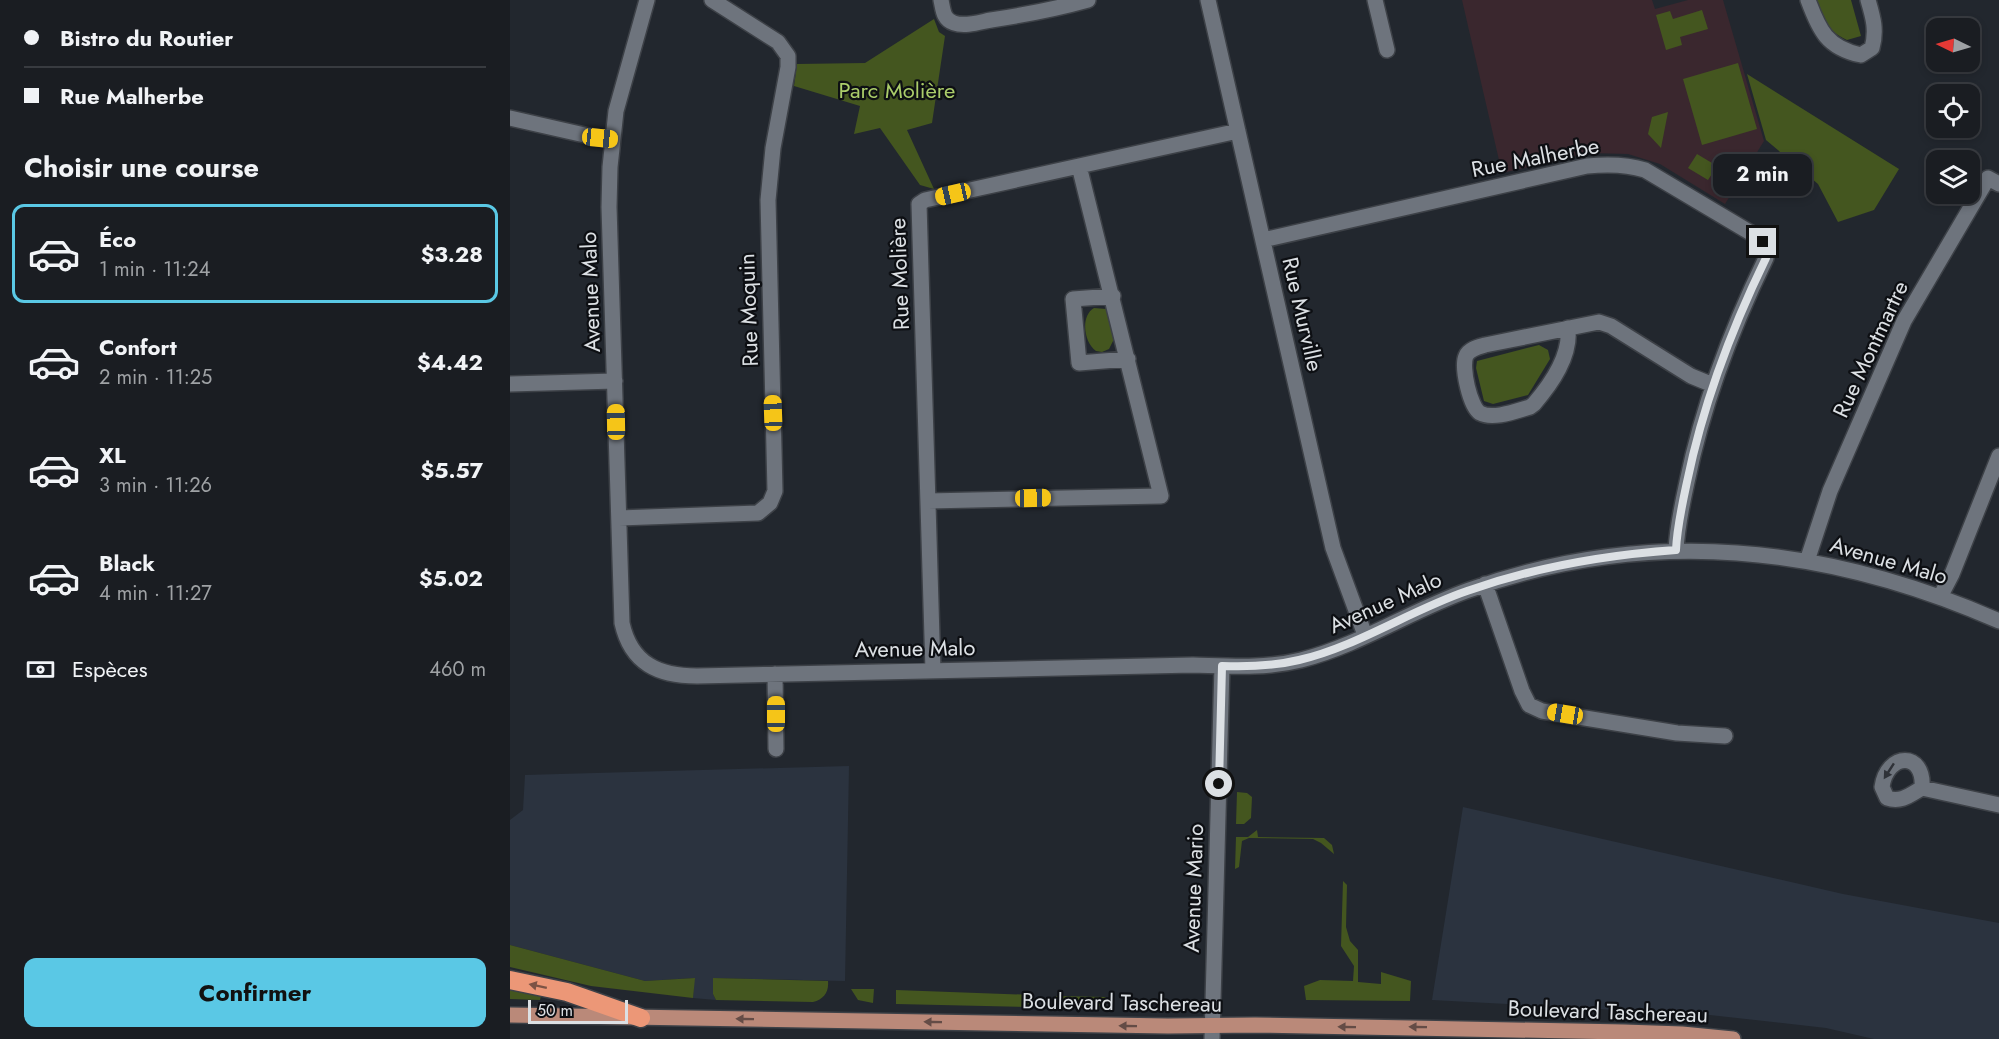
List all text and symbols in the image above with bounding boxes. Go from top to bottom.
north arrow [1926,18,1980,72]
map controls [1926,18,1980,204]
text: Bistro du Routier [60,22,233,54]
park label: Parc Molière [839,74,955,106]
text: Rue Malherbe [60,80,204,112]
button: locate [1926,84,1980,138]
car [581,127,619,149]
street label: Rue Malherbe [1468,129,1602,185]
text: Choisir une course [24,148,259,187]
button: layers [1926,150,1980,204]
callout: 2 min [1714,155,1812,197]
text: 2 min [1736,160,1789,189]
car [933,181,973,207]
street label: Rue Molière [881,217,917,331]
text: Éco [99,223,136,255]
icon: car [27,227,81,281]
route end [1749,228,1776,255]
street label: Avenue Malo [572,231,608,353]
text: $3.28 [421,238,483,270]
street label: Rue Moquin [730,253,766,367]
street label: Rue Murville [1274,254,1332,374]
text: 1 min · 11:24 [99,255,210,284]
street label: Rue Montmartre [1824,275,1916,423]
text: Confort [99,331,177,363]
icon: car [27,335,81,389]
text: $4.42 [417,346,483,378]
text: 2 min · 11:25 [99,363,212,392]
car [763,395,783,431]
car [607,404,625,440]
text: XL [99,439,126,471]
icon: car [27,443,81,497]
text: $5.57 [421,454,483,486]
text: 3 min · 11:26 [99,471,212,500]
car [1015,489,1051,507]
street label: Avenue Malo [1827,528,1951,592]
text: Black [99,547,155,579]
icon: car [27,551,81,605]
text: $5.02 [419,562,483,594]
street label: Avenue Malo [1323,563,1447,641]
text: 4 min · 11:27 [99,579,212,608]
street label: Avenue Malo [854,631,976,665]
icon: cash [24,653,57,686]
text: Espèces [72,653,148,685]
text: 460 m [429,655,486,684]
car [767,696,785,732]
car [1546,702,1584,726]
one-way arrow [1883,762,1894,779]
route start [1205,770,1232,797]
street label: Avenue Mario [1175,823,1211,953]
button: Confirmer [24,958,486,1027]
one-way arrow [529,981,548,990]
street label: Boulevard Taschereau [1022,984,1222,1020]
street label: Boulevard Taschereau [1507,992,1709,1030]
scale bar [528,997,628,1024]
text: 50 m [537,999,573,1022]
one-way arrow [736,1014,755,1024]
one-way arrow [923,1017,942,1026]
one-way arrow [1118,1021,1137,1030]
one-way arrow [1338,1022,1357,1031]
one-way arrow [1409,1023,1428,1032]

